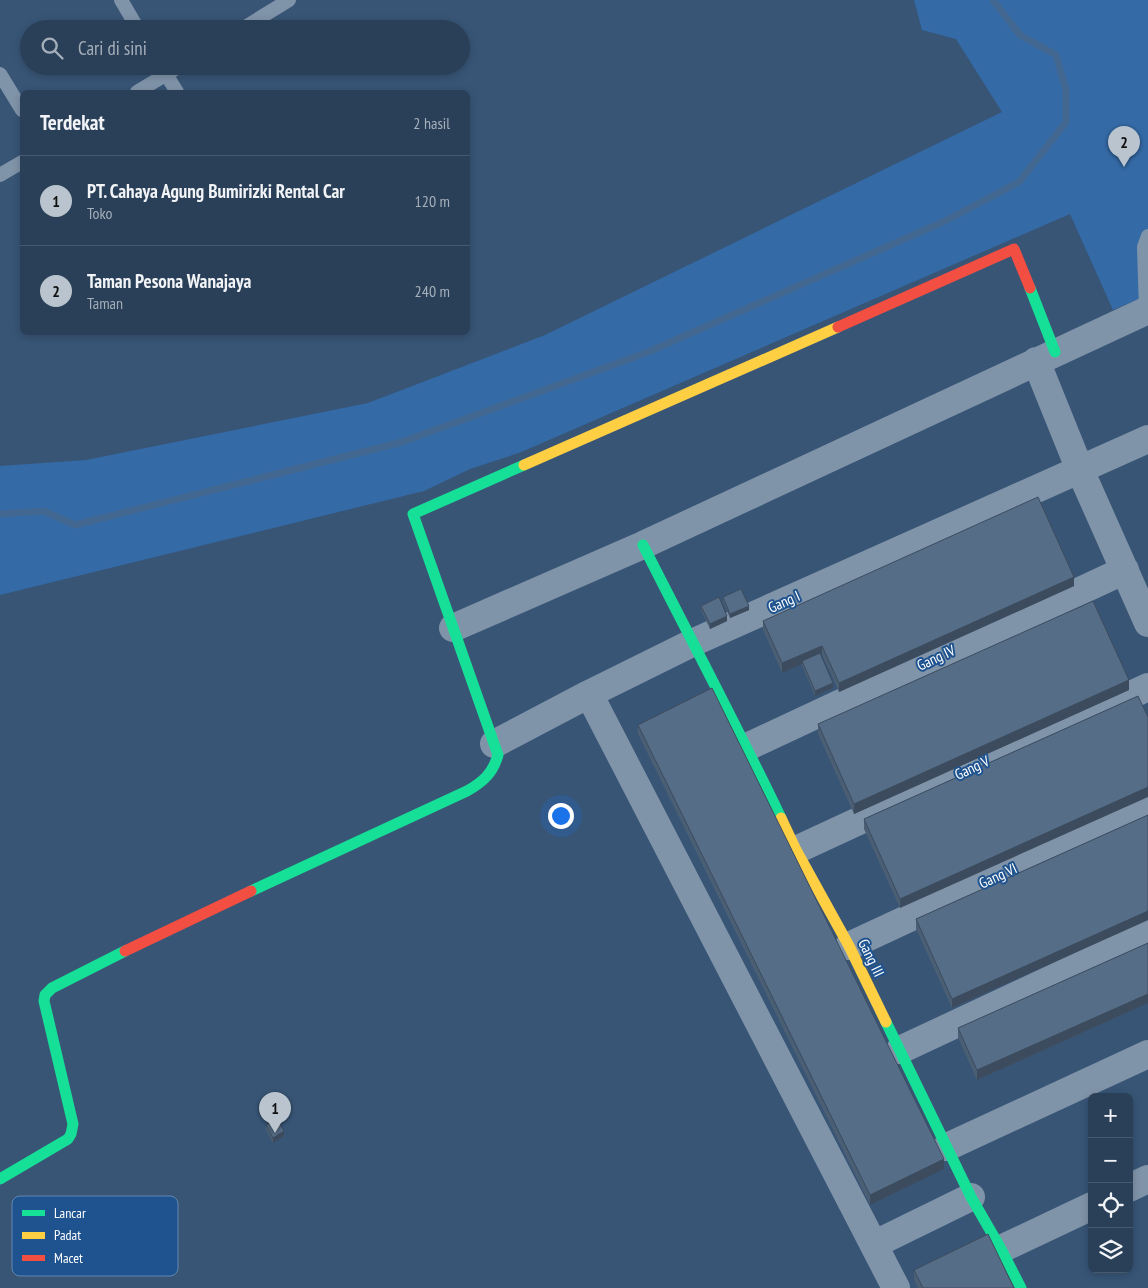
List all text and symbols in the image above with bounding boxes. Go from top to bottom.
search box [20,20,470,75]
icon: search [38,34,66,62]
text: Cari di sini [78,36,147,60]
text: Terdekat [40,109,105,136]
text: 2 hasil [413,113,450,133]
pin: 2 [1108,126,1140,167]
text: PT. Cahaya Agung Bumirizki Rental Car [87,179,345,203]
text: 1 [52,191,60,211]
text: 120 m [415,191,450,211]
text: Toko [87,203,112,223]
text: Taman Pesona Wanajaya [87,269,251,293]
text: 2 [52,281,60,301]
text: 240 m [415,281,450,301]
text: Taman [87,293,123,313]
street label: Gang I [765,586,803,617]
street label: Gang IV [914,640,958,675]
street label: Gang V [951,751,992,784]
your location [548,803,574,829]
street label: Gang VI [976,859,1020,893]
street label: Gang III [854,936,889,980]
pin: 1 [259,1092,291,1133]
map controls [1088,1093,1133,1273]
button: + [1088,1093,1133,1138]
button: − [1088,1138,1133,1183]
button: locate [1088,1183,1133,1228]
legend [12,1196,178,1276]
text: Lancar [54,1204,86,1222]
text: Padat [54,1226,81,1244]
button: layers [1088,1228,1133,1273]
text: Macet [54,1249,83,1267]

